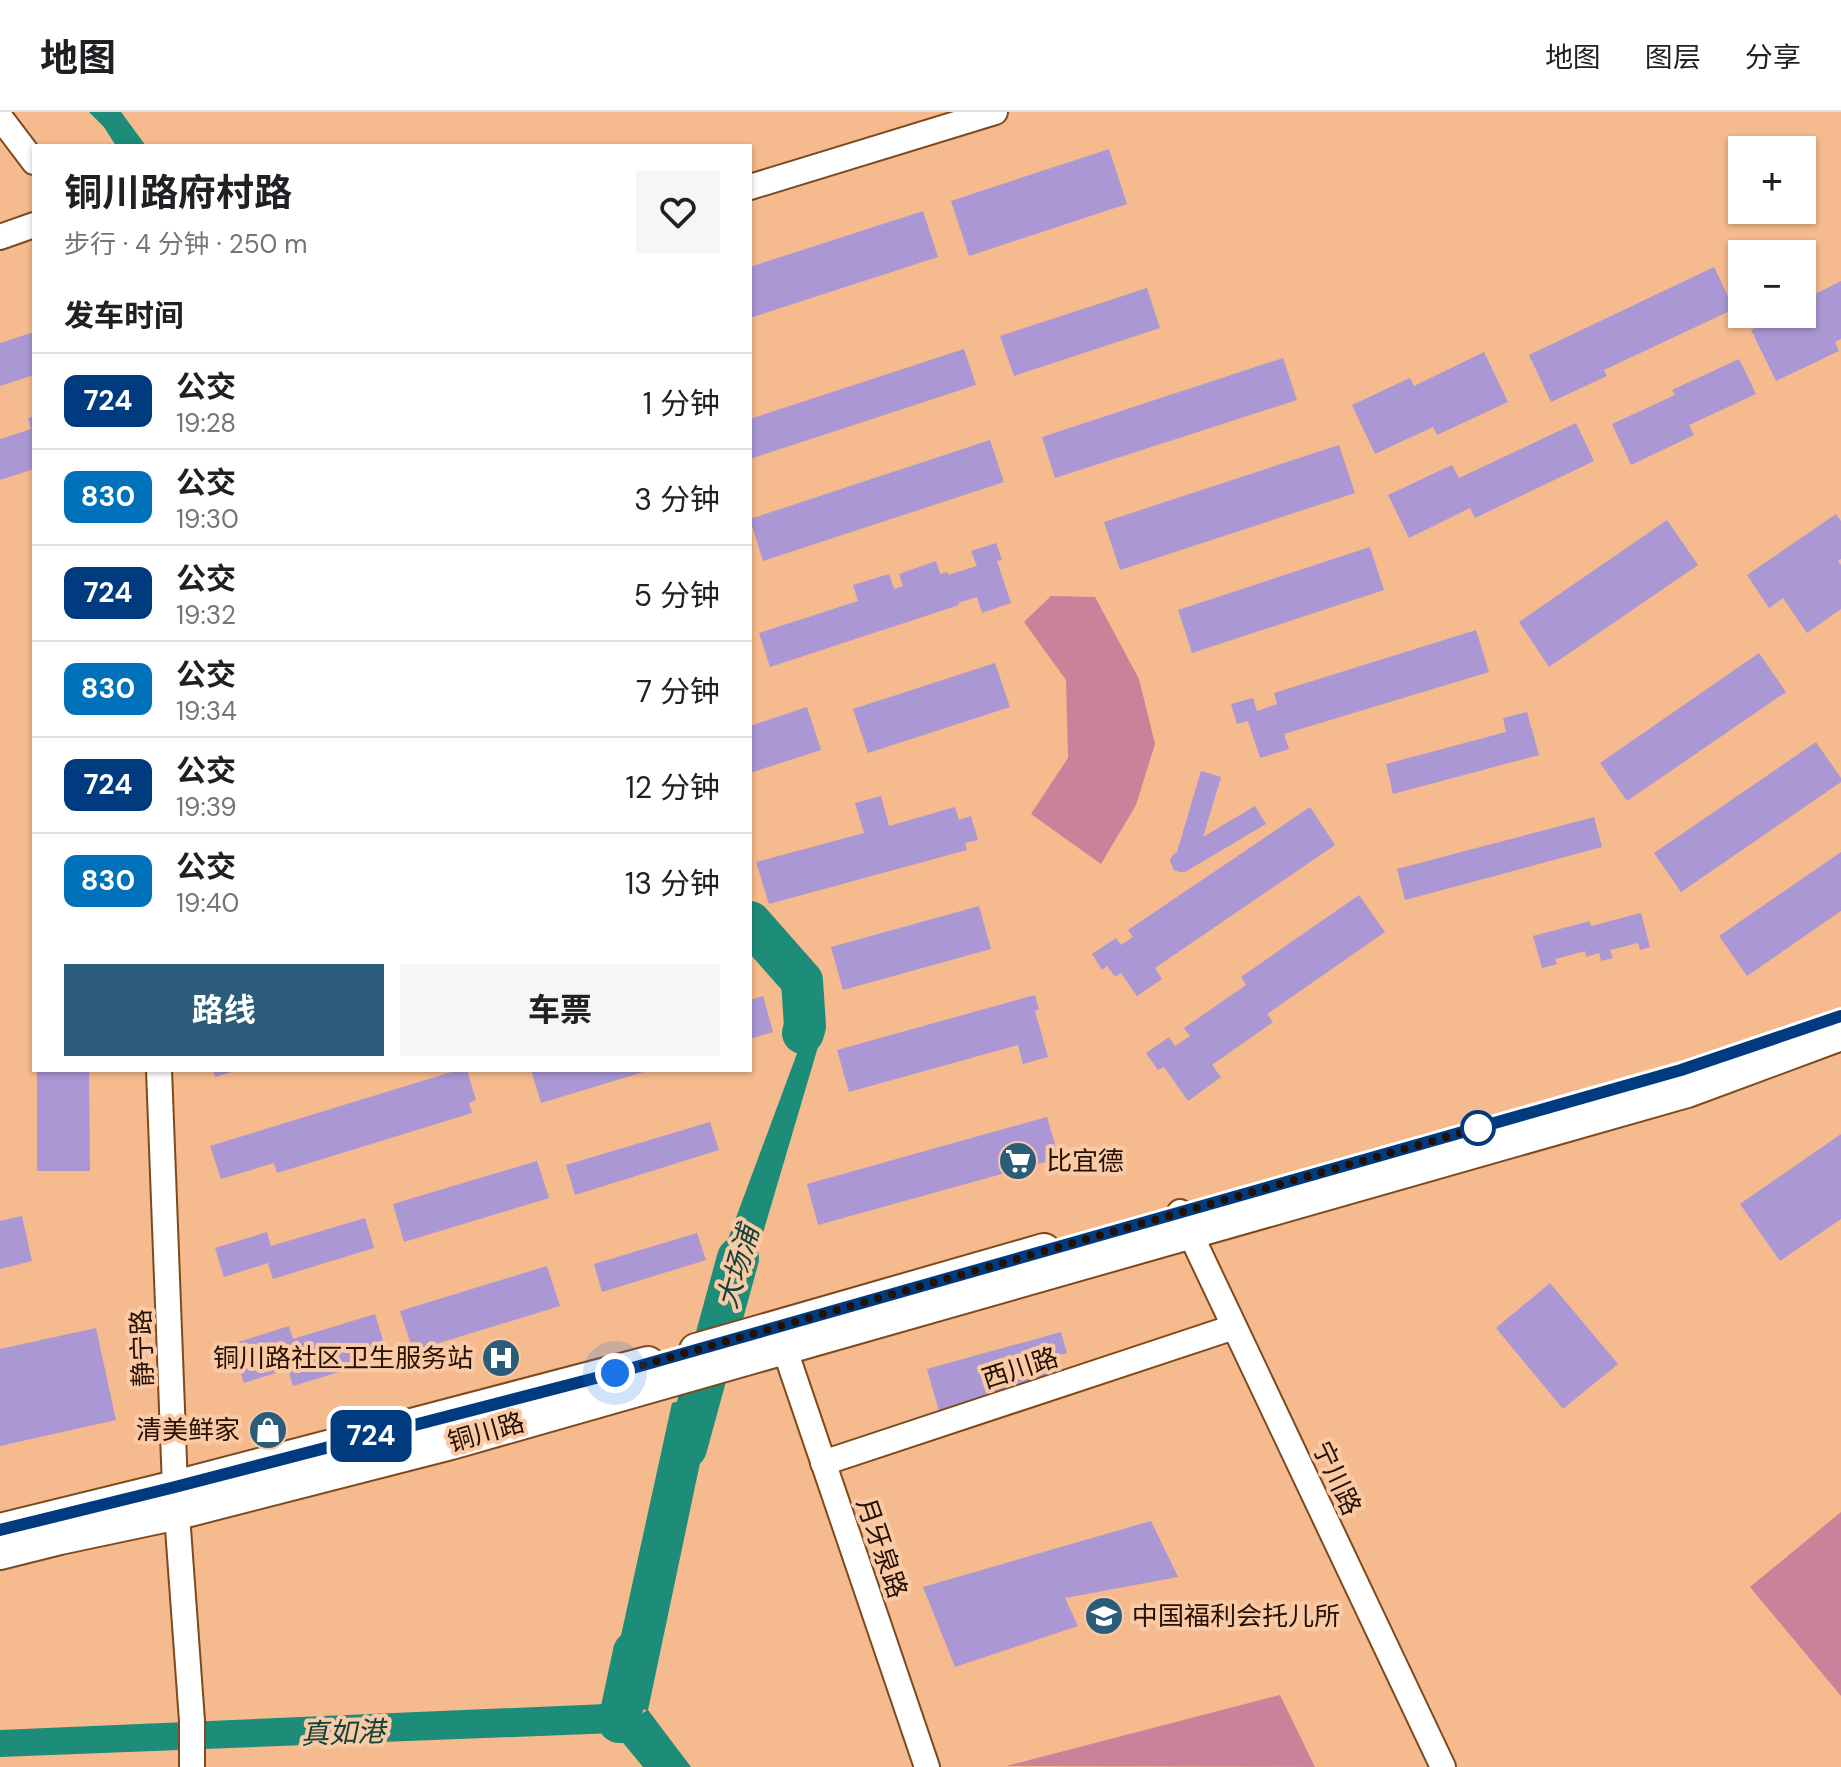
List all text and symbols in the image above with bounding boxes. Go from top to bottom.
text: 地图 [40,33,116,83]
text: 地图 [1545,39,1601,76]
text: 图层 [1645,39,1701,76]
text: 分享 [1745,39,1801,76]
map controls [1728,136,1816,328]
button: + [1728,136,1816,224]
text: 铜川路府村路 [64,168,292,218]
button: heart [636,170,720,254]
text: 步行 · 4 分钟 · 250 m [64,227,307,261]
button: − [1728,240,1816,328]
text: 发车时间 [64,296,184,335]
text: 公交 [176,367,236,406]
text: 724 [84,382,132,419]
text: 1 分钟 [643,384,720,423]
text: 19:28 [176,406,236,440]
text: 公交 [176,463,236,502]
text: 830 [81,478,135,515]
text: 3 分钟 [634,480,720,519]
text: 19:30 [176,502,239,536]
text: 公交 [176,559,236,598]
text: 724 [84,574,132,611]
text: 5 分钟 [634,576,720,615]
text: 19:32 [176,598,236,632]
text: 公交 [176,655,236,694]
text: 830 [81,670,135,707]
text: 7 分钟 [636,672,720,711]
text: 19:34 [176,694,237,728]
text: 公交 [176,751,236,790]
text: 724 [84,766,132,803]
text: 12 分钟 [625,768,720,807]
text: 19:39 [176,790,237,824]
text: 公交 [176,847,236,886]
text: 830 [81,862,135,899]
text: 13 分钟 [625,864,720,903]
text: 19:40 [176,886,239,920]
button: 路线 [64,964,384,1056]
button: 车票 [400,964,720,1056]
unlabelled marker [1461,1111,1495,1145]
supermarket icon: 比宜德 [997,1140,1039,1182]
place label: 比宜德 [1046,1144,1124,1178]
water label: 大场浦 [709,1218,768,1312]
street label: 静宁路 [124,1308,160,1388]
hospital icon: 铜川路社区卫生服务站 [480,1337,522,1379]
street label: 西川路 [978,1340,1062,1396]
place label: 铜川路社区卫生服务站 [213,1341,473,1375]
your location [595,1353,635,1393]
street label: 铜川路 [444,1405,528,1459]
shop icon: 清美鲜家 [247,1409,289,1451]
line badge: 724 [325,1410,417,1462]
place label: 清美鲜家 [136,1413,240,1447]
text: 724 [347,1417,395,1454]
street label: 宁川路 [1305,1435,1369,1521]
street label: 月牙泉路 [849,1493,915,1603]
school or university icon: 中国福利会托儿所 [1083,1595,1125,1637]
place label: 中国福利会托儿所 [1132,1599,1340,1633]
water label: 真如港 [300,1713,390,1753]

